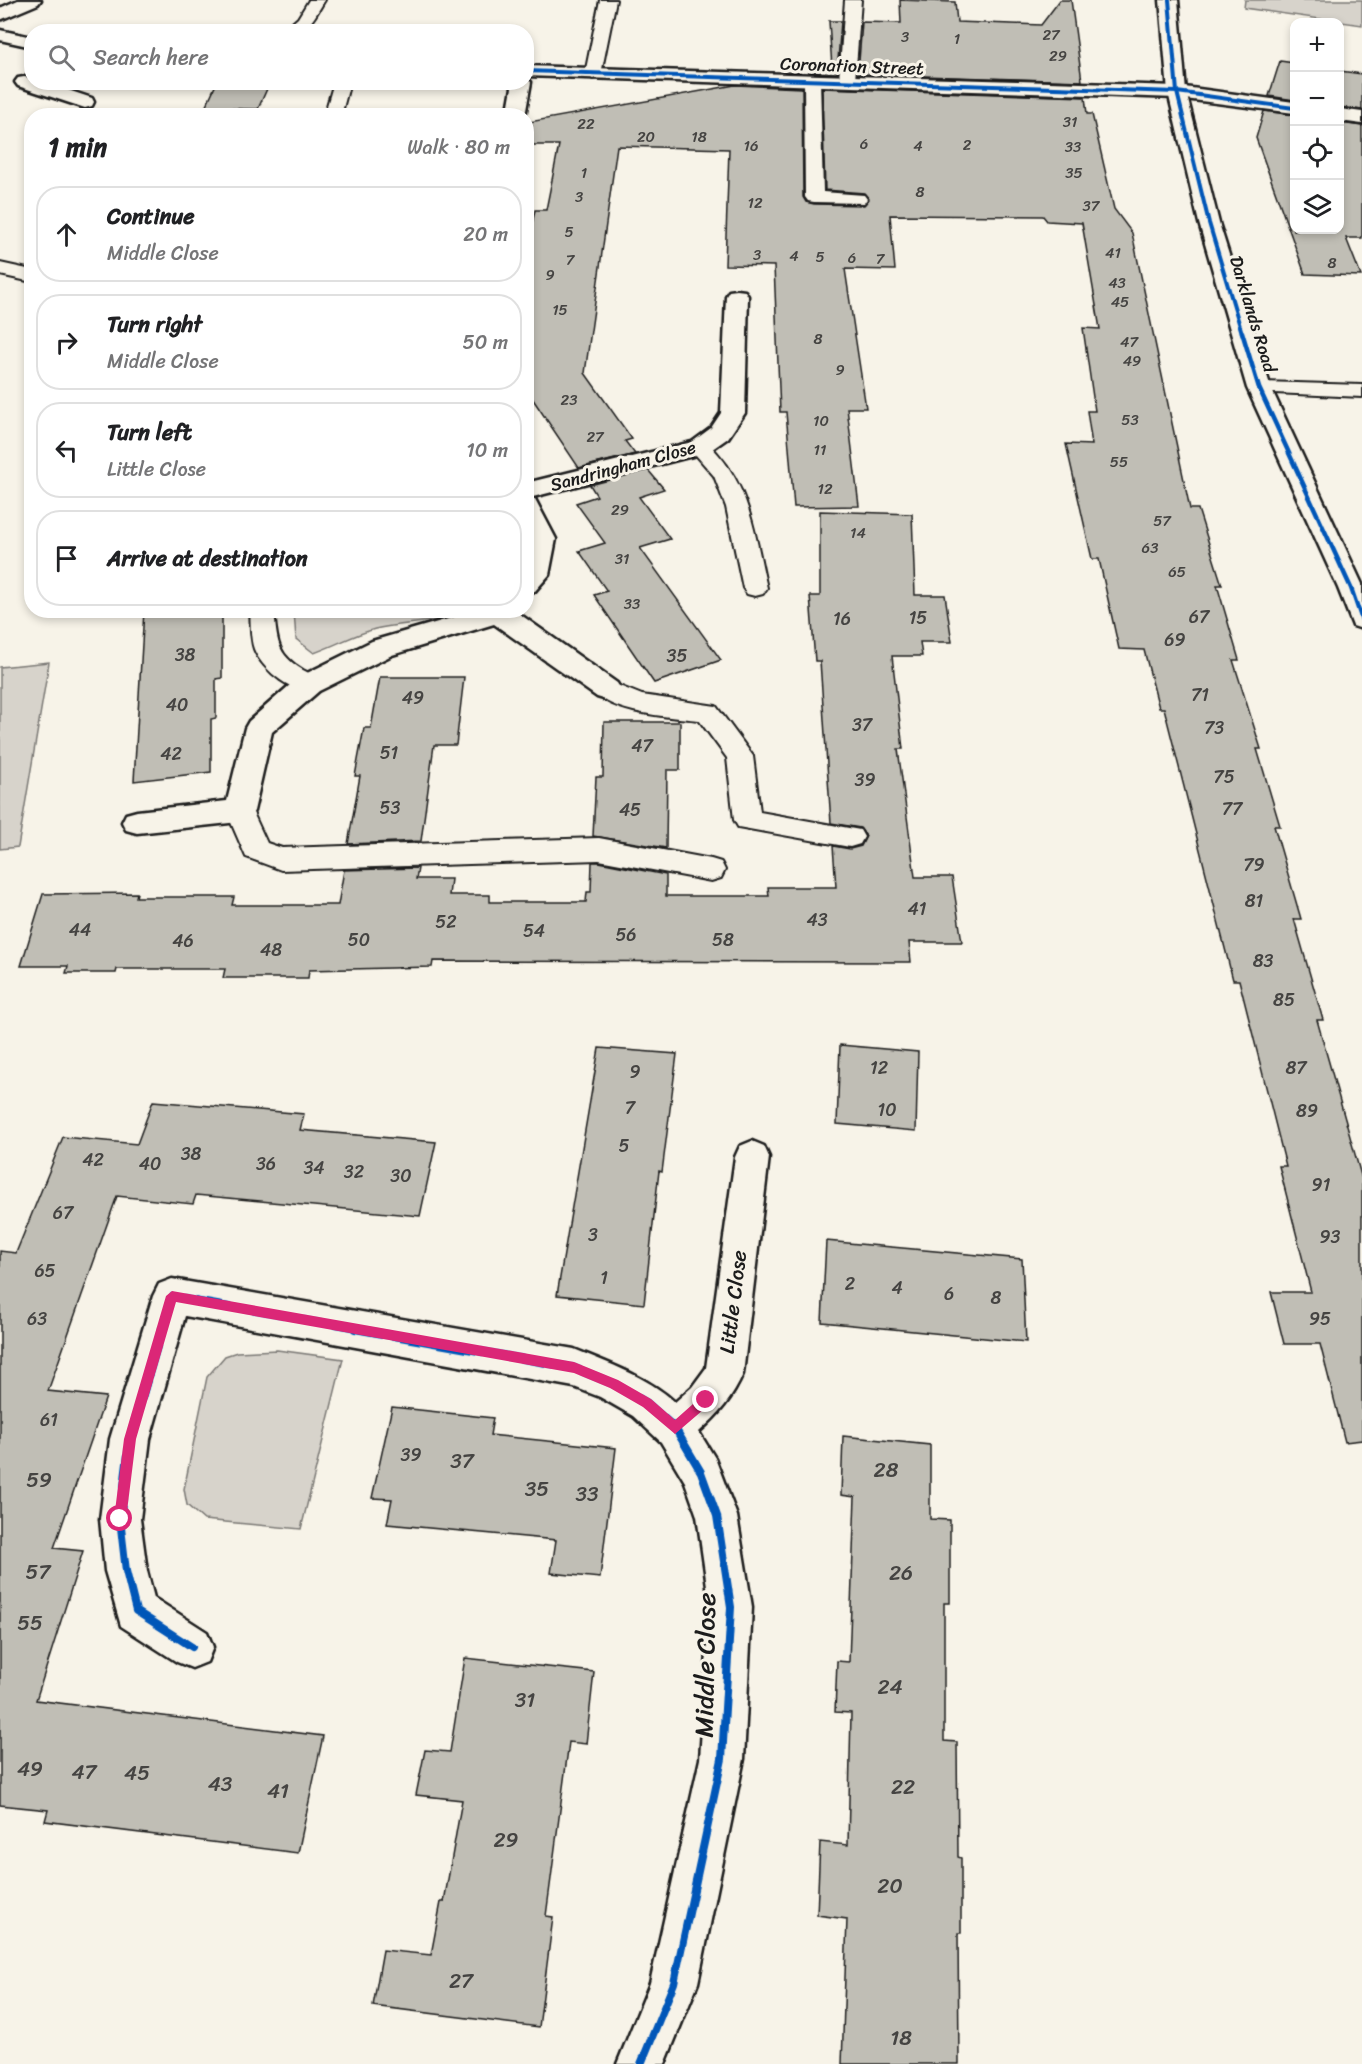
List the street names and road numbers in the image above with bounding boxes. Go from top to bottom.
street label: Coronation Street [780,48,925,85]
street label: Darklands Road [1220,252,1286,378]
street label: Sandringham Close [547,431,699,501]
street label: Little Close [708,1248,758,1356]
street label: Middle Close [681,1592,729,1738]

